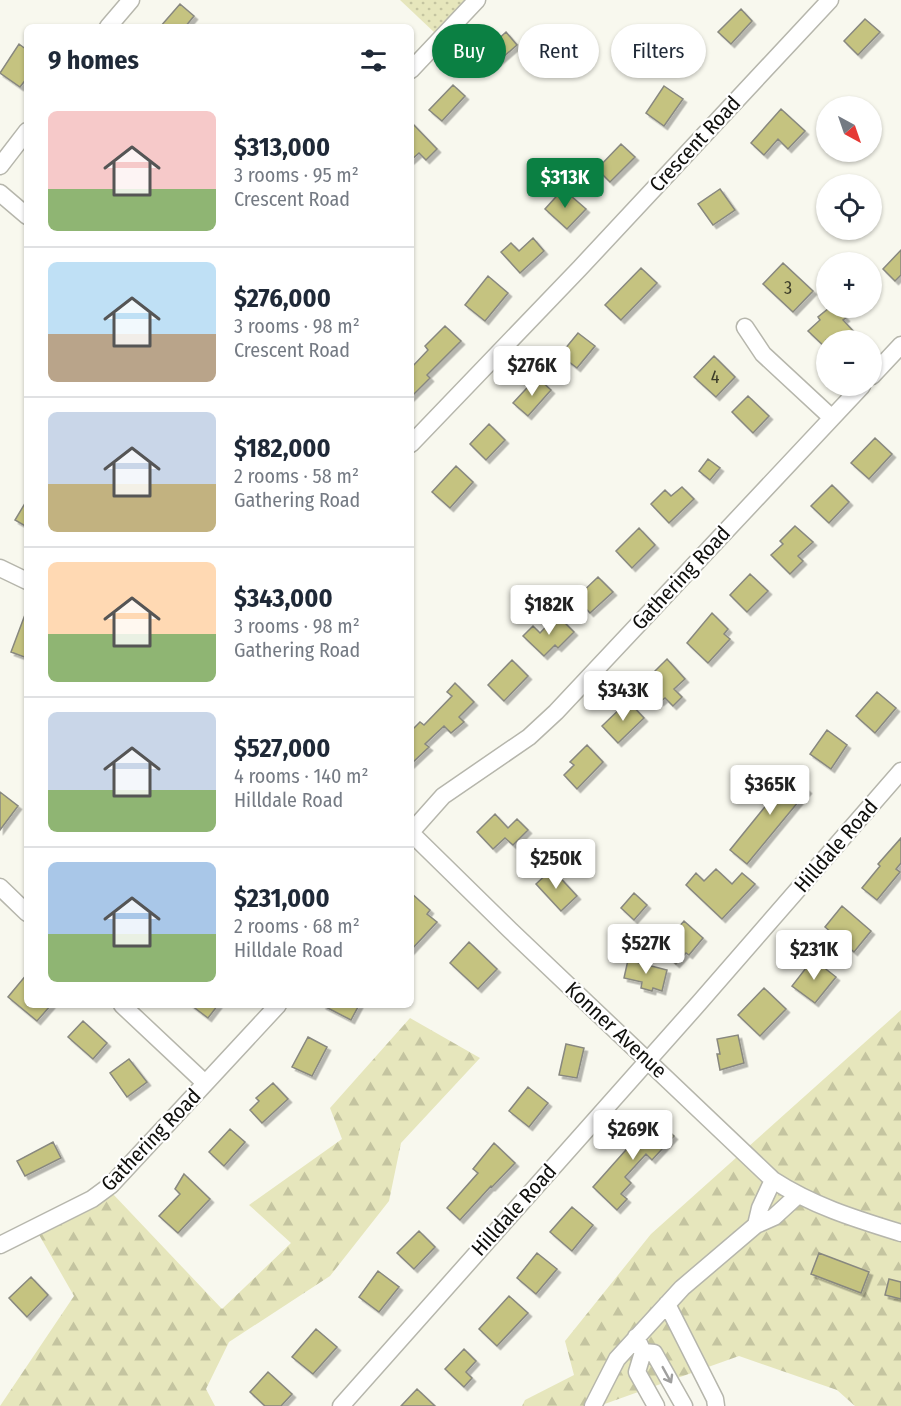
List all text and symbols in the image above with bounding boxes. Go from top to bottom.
chip: Buy [432,24,506,78]
chip: Rent [518,24,599,78]
chip: Filters [611,24,706,78]
icon: filters [357,44,390,77]
text: 9 homes [48,45,139,76]
street label: Crescent Road [644,91,746,197]
north arrow [816,96,882,162]
map controls [816,96,882,396]
text: $313,000 [234,132,330,163]
icon: home [96,135,168,207]
pin: $313K [523,158,607,209]
text: 3 rooms · 95 m² [234,163,359,187]
text: $313K [541,165,589,189]
button: locate [816,174,882,240]
text: Crescent Road [234,187,350,211]
button: + [816,252,882,318]
house number: 3 [784,277,792,299]
text: $276,000 [234,283,331,314]
icon: home [96,286,168,358]
text: 3 rooms · 98 m² [234,314,360,338]
button: − [816,330,882,396]
text: Crescent Road [234,338,350,362]
pin: $276K [490,346,574,397]
text: $276K [507,353,557,377]
house number: 4 [711,366,720,388]
text: $182,000 [234,433,331,464]
icon: home [96,436,168,508]
text: 2 rooms · 58 m² [234,464,359,488]
text: Gathering Road [234,488,360,512]
street label: Gathering Road [626,521,736,635]
text: $343,000 [234,583,333,614]
pin: $182K [507,585,591,636]
icon: home [96,586,168,658]
text: $182K [524,592,574,616]
text: 3 rooms · 98 m² [234,614,360,638]
text: Gathering Road [234,638,360,662]
pin: $343K [581,671,665,722]
text: $343K [598,678,648,702]
text: $527,000 [234,733,331,764]
icon: home [96,736,168,808]
text: 4 rooms · 140 m² [234,764,369,788]
pin: $365K [728,765,812,816]
text: $365K [744,772,796,796]
text: Hilldale Road [234,788,343,812]
street label: Hilldale Road [789,794,883,898]
pin: $250K [514,839,598,890]
text: $250K [530,846,582,870]
text: $231,000 [234,883,330,914]
icon: home [96,886,168,958]
text: 2 rooms · 68 m² [234,914,360,938]
pin: $527K [604,924,688,975]
pin: $231K [772,930,856,981]
text: $527K [622,931,670,955]
text: $231K [790,937,838,961]
text: Hilldale Road [234,938,343,962]
street label: Konner Avenue [560,976,672,1084]
street label: Gathering Road [96,1083,206,1197]
pin: $269K [591,1110,675,1161]
text: $269K [607,1117,659,1141]
street label: Hilldale Road [466,1159,562,1261]
one-way arrow [661,1366,673,1383]

